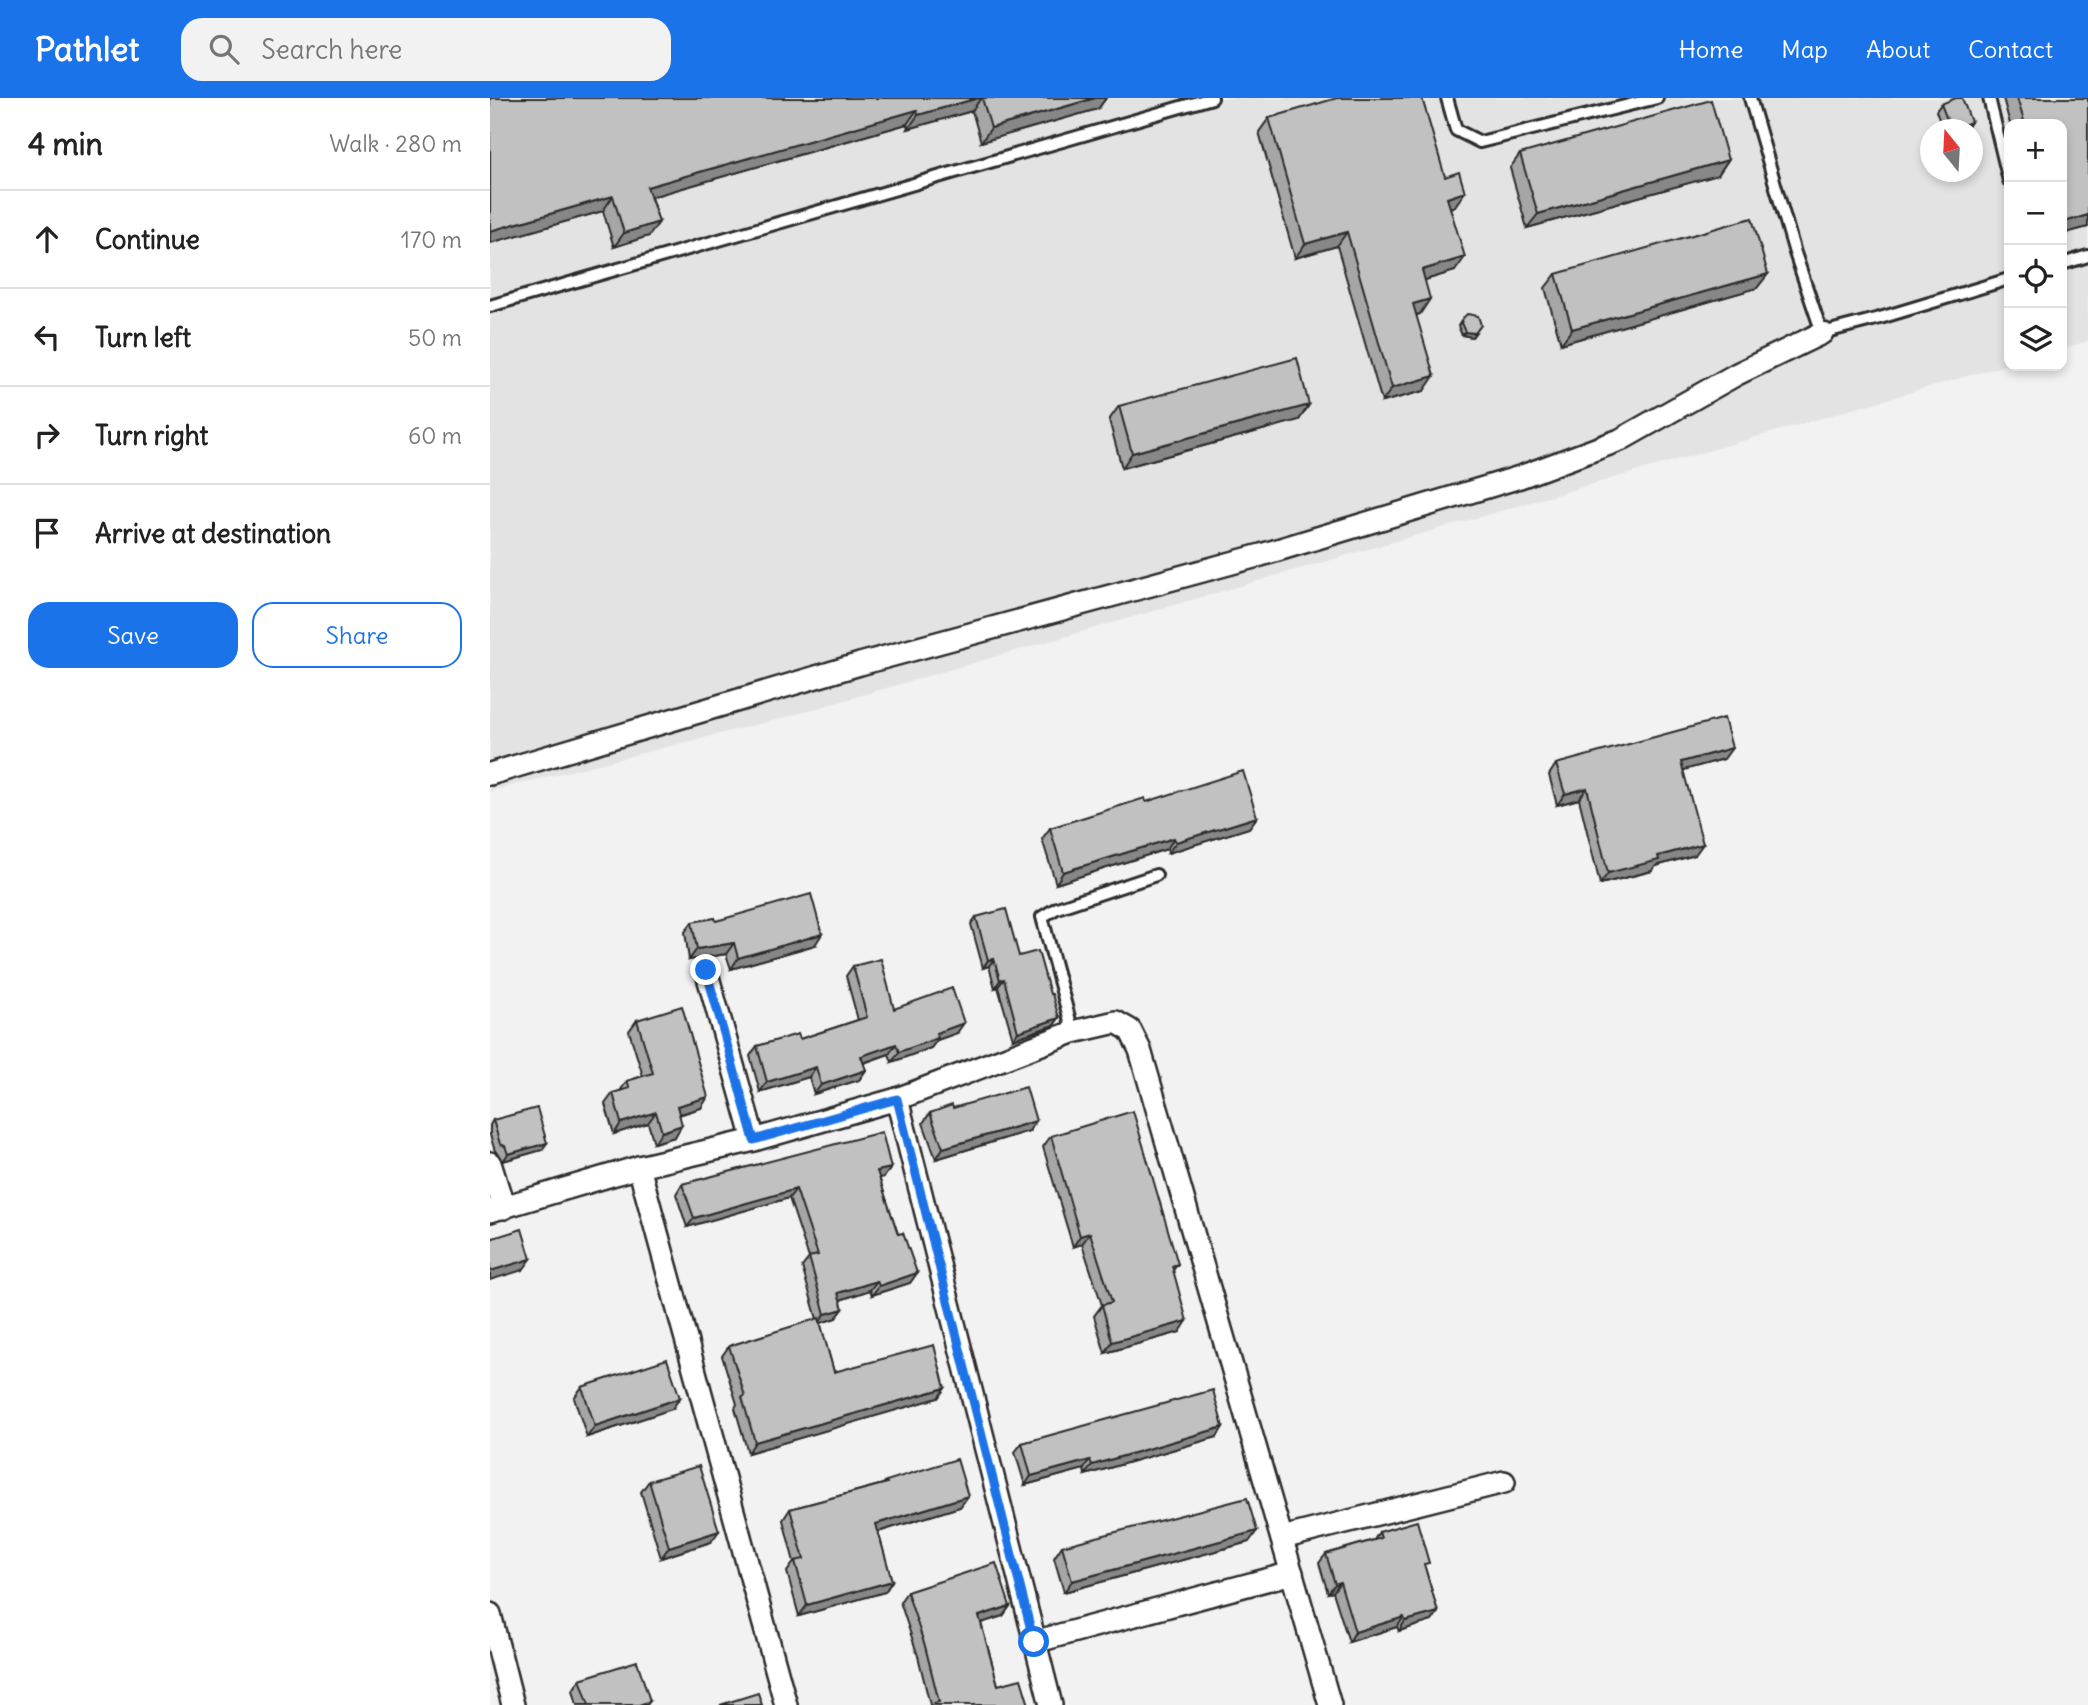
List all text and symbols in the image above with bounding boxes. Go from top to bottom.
search box [181,18,671,81]
text: Pathlet [35,28,139,70]
icon: search [205,30,243,68]
text: Search here [261,33,402,66]
text: Home [1679,34,1743,64]
text: Map [1781,34,1828,64]
text: About [1866,34,1930,64]
text: Contact [1968,34,2053,64]
north arrow [1920,119,1983,182]
map controls [2004,119,2067,371]
button: + [2004,119,2067,182]
text: 4 min [28,125,103,163]
text: Walk · 280 m [329,129,462,158]
button: − [2004,182,2067,245]
icon: ahead [28,220,66,258]
text: Continue [95,223,200,256]
text: 170 m [401,225,462,254]
button: locate [2004,245,2067,308]
button: layers [2004,308,2067,371]
icon: left [28,318,66,356]
text: Turn left [95,321,191,354]
text: 50 m [408,323,462,352]
icon: right [28,416,66,454]
text: Turn right [95,419,208,452]
text: 60 m [408,421,462,450]
icon: arrive [28,514,66,552]
text: Arrive at destination [95,517,331,550]
button: Save [28,602,238,668]
button: Share [252,602,462,668]
route end [690,954,721,985]
route start [1018,1626,1049,1657]

